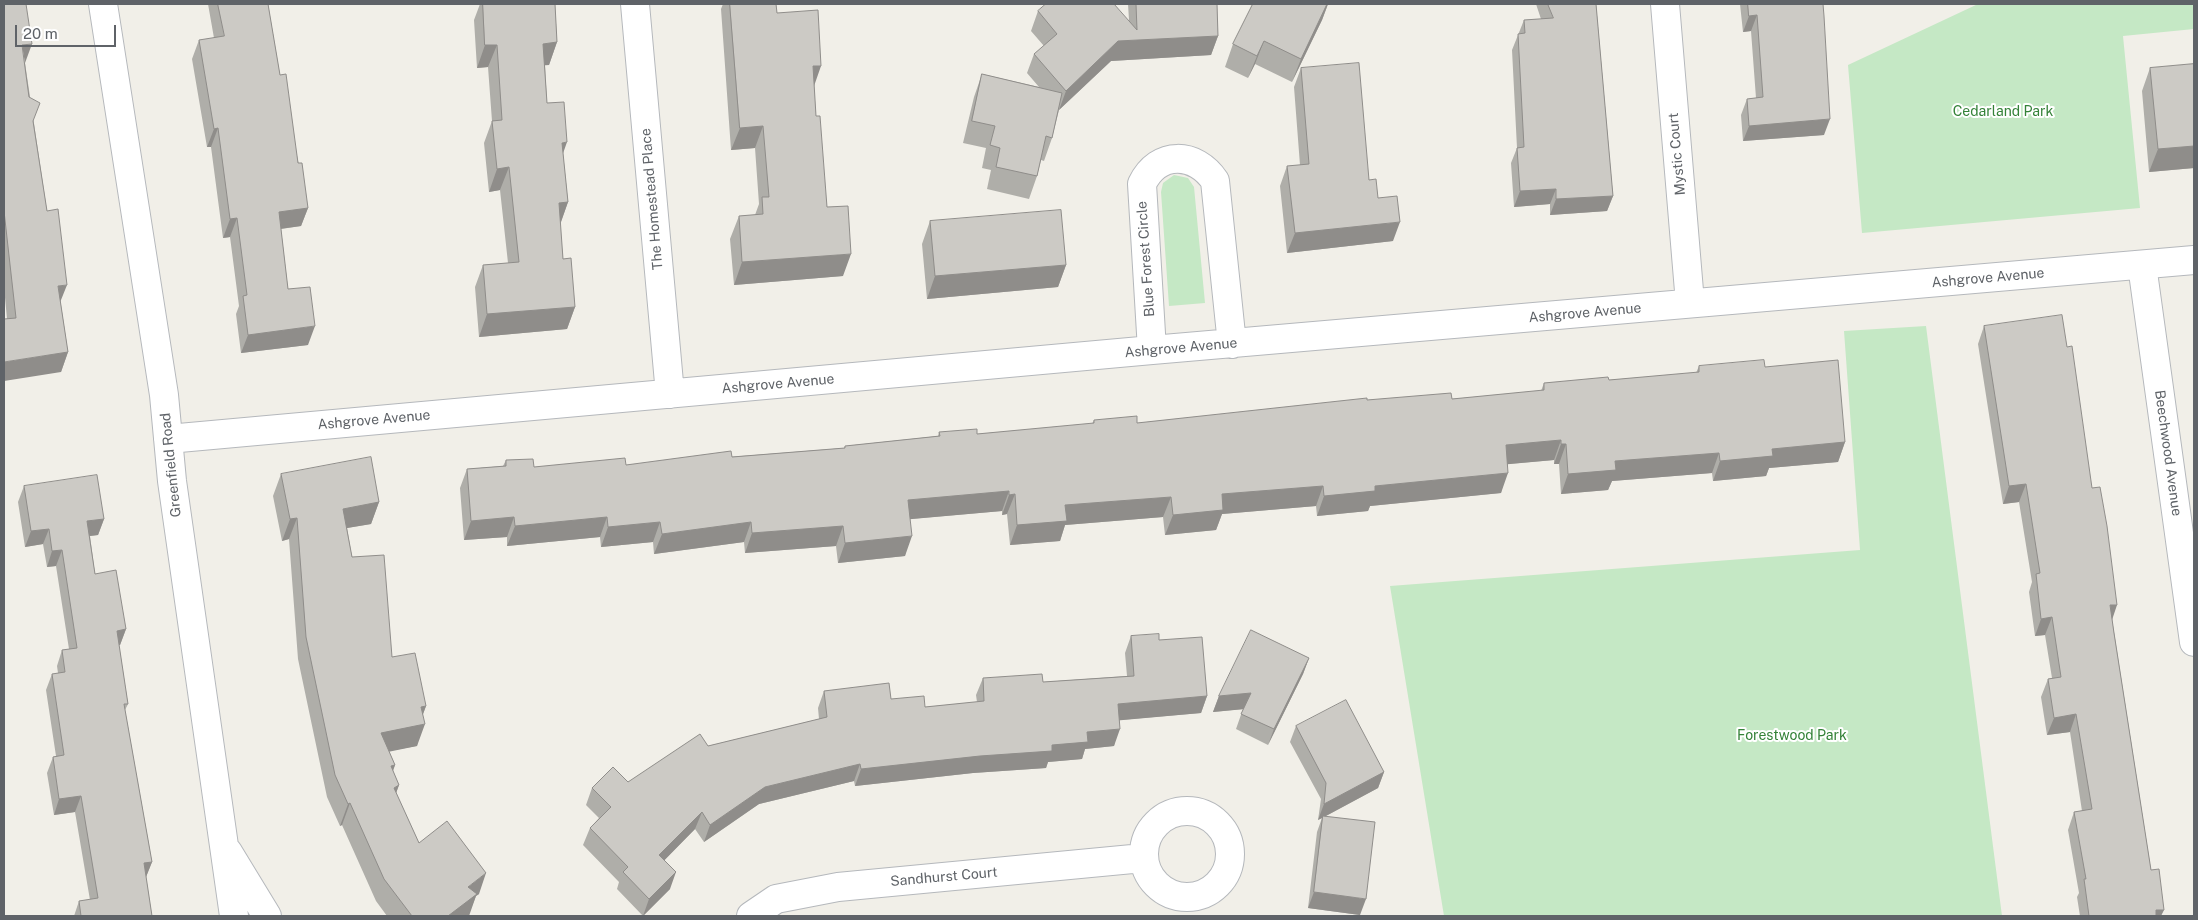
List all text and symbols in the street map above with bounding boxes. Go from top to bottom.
scale bar [18,15,119,47]
text: 20 m [23,25,58,42]
park label: Cedarland Park [1953,104,2053,120]
street label: Mystic Court [1665,112,1689,196]
street label: The Homestead Place [637,127,667,271]
street label: Blue Forest Circle [1134,201,1158,317]
street label: Ashgrove Avenue [1931,265,2045,291]
street label: Ashgrove Avenue [1528,300,1642,326]
street label: Ashgrove Avenue [1124,335,1238,361]
street label: Ashgrove Avenue [721,371,835,397]
street label: Beechwood Avenue [2151,389,2185,517]
street label: Ashgrove Avenue [317,407,431,433]
street label: Greenfield Road [157,412,185,518]
park label: Forestwood Park [1737,728,1847,744]
street label: Sandhurst Court [890,864,998,890]

